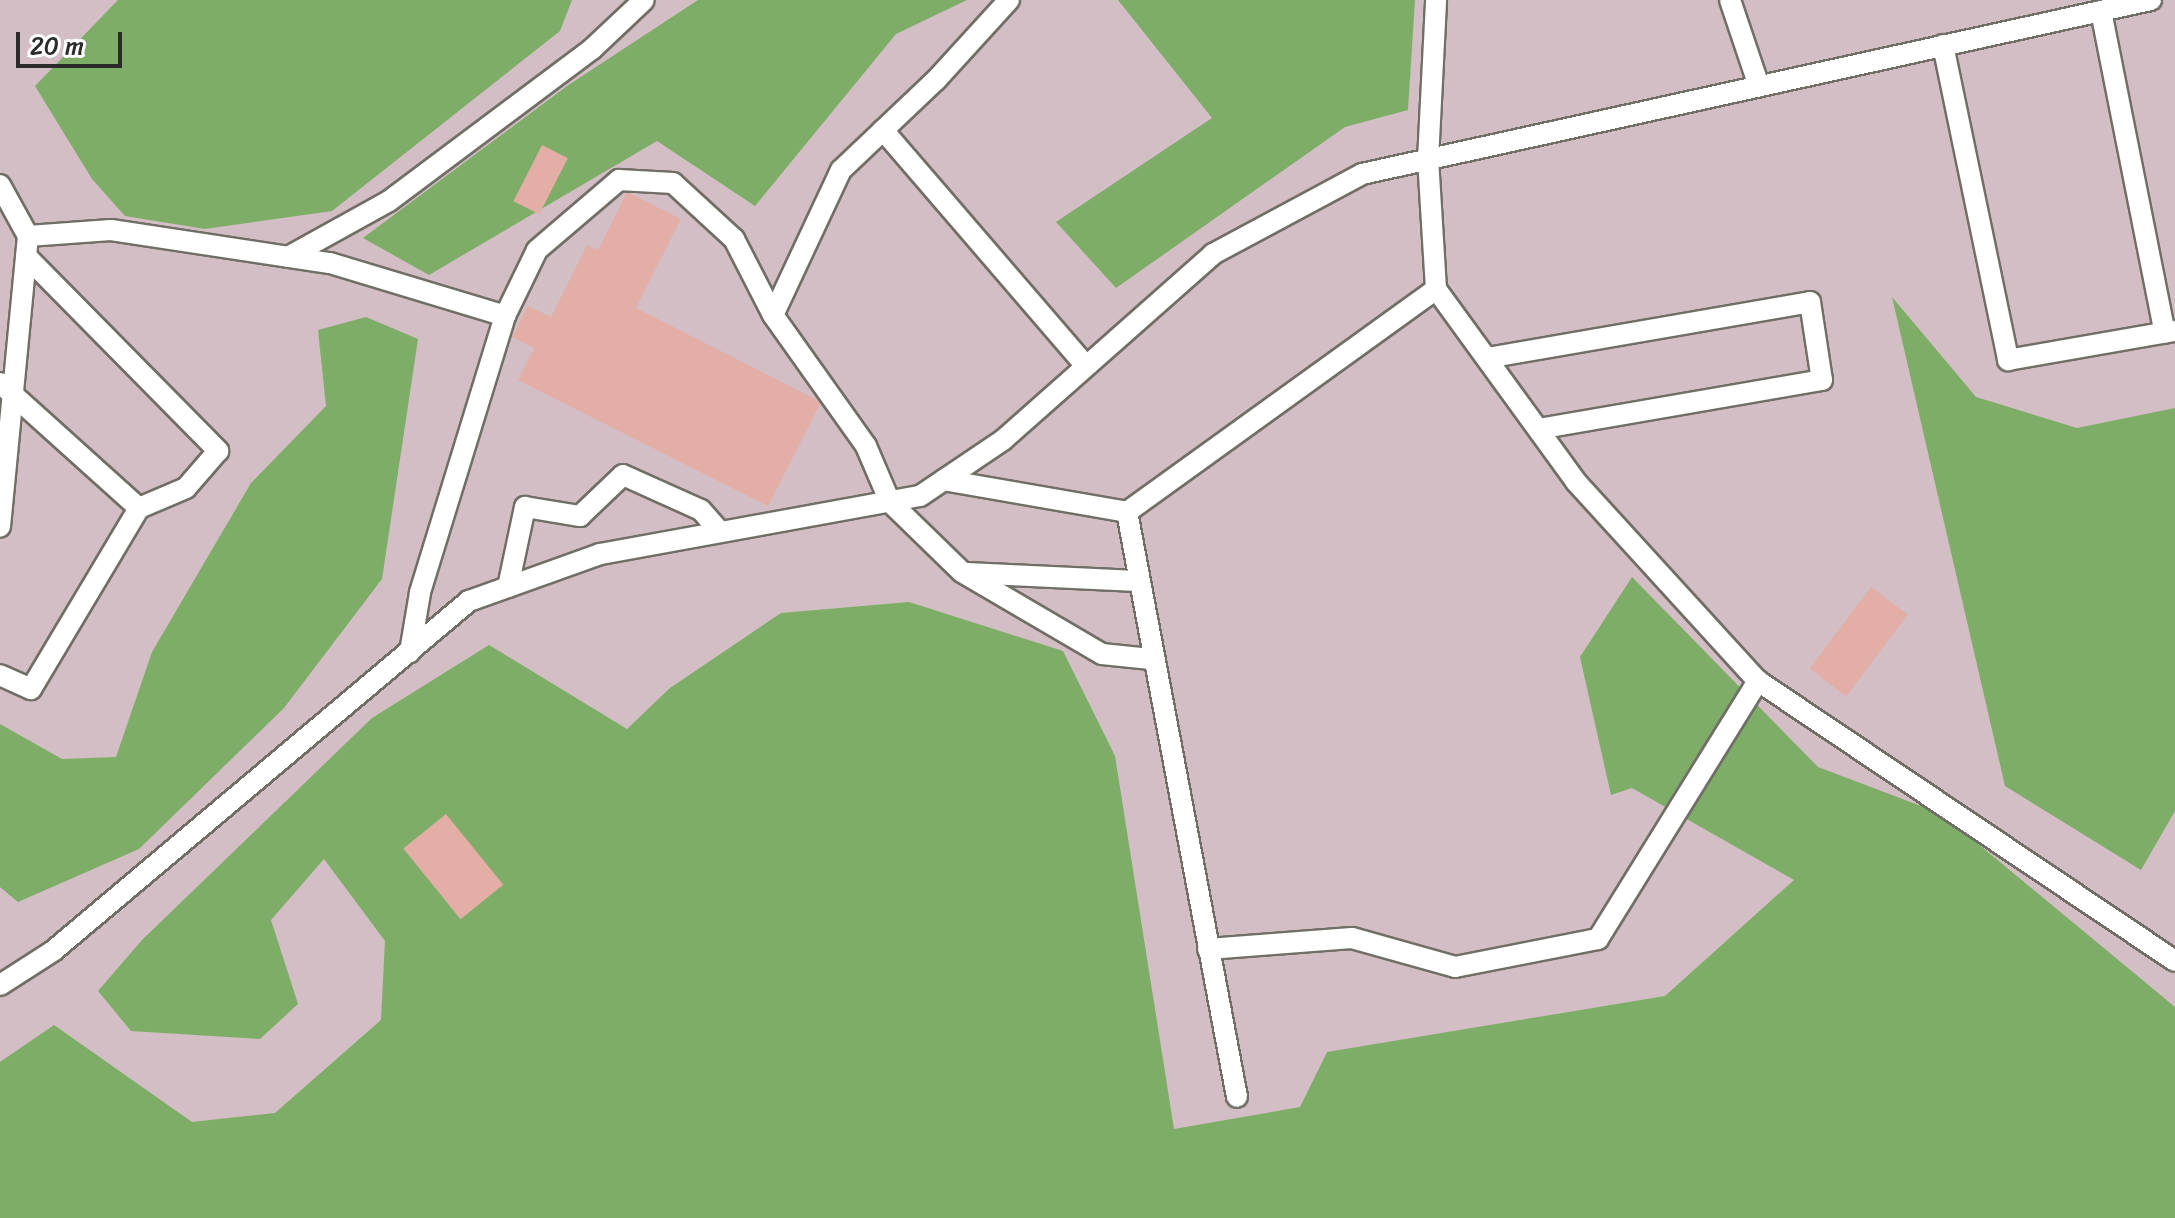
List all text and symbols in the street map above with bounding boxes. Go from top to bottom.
scale bar [20,16,126,66]
text: 20 m [30,25,84,67]

